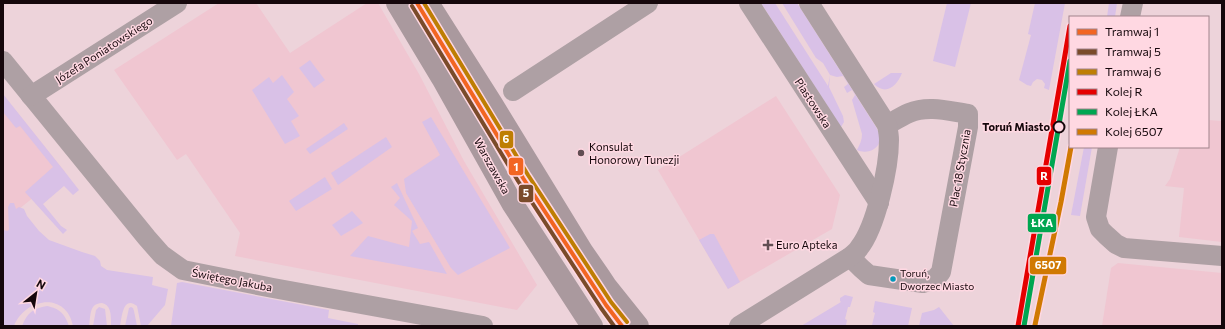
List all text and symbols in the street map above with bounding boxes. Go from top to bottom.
street label: Józefa Poniatowskiego [53,13,155,87]
legend [1069,16,1209,148]
text: Tramwaj 1 [1105,24,1159,38]
text: Tramwaj 5 [1105,44,1161,58]
text: Tramwaj 6 [1105,64,1161,78]
street label: Piastowska [793,75,834,130]
text: Kolej R [1105,84,1143,98]
text: Kolej ŁKA [1105,104,1158,118]
place label: Toruń Miasto [982,120,1050,133]
marker: Toruń Miasto [1052,120,1066,134]
text: Kolej 6507 [1105,124,1163,138]
street label: Plac 18 Stycznia [946,128,973,208]
line badge: 6 [499,130,514,149]
text: 6 [503,132,510,145]
street label: Warszawska [472,135,513,196]
place label: Konsulat Honorowy Tunezji [589,140,680,166]
marker: Konsulat Honorowy Tunezji [576,148,586,158]
line badge: 1 [508,157,524,176]
text: 1 [514,160,519,173]
line badge: R [1036,166,1052,186]
text: R [1040,169,1048,182]
line badge: 5 [518,184,534,203]
text: 5 [523,186,529,199]
line badge: ŁKA [1027,213,1057,233]
text: ŁKA [1030,216,1053,229]
place label: Euro Apteka [776,238,838,251]
marker: Euro Apteka [763,240,773,250]
line badge: 6507 [1029,256,1067,275]
text: 6507 [1035,258,1061,271]
street label: Świętego Jakuba [191,264,274,295]
place label: Toruń, Dworzec Miasto [900,267,974,292]
north arrow [16,273,56,313]
marker: Toruń, Dworzec Miasto [888,274,898,284]
text: N [34,276,48,292]

